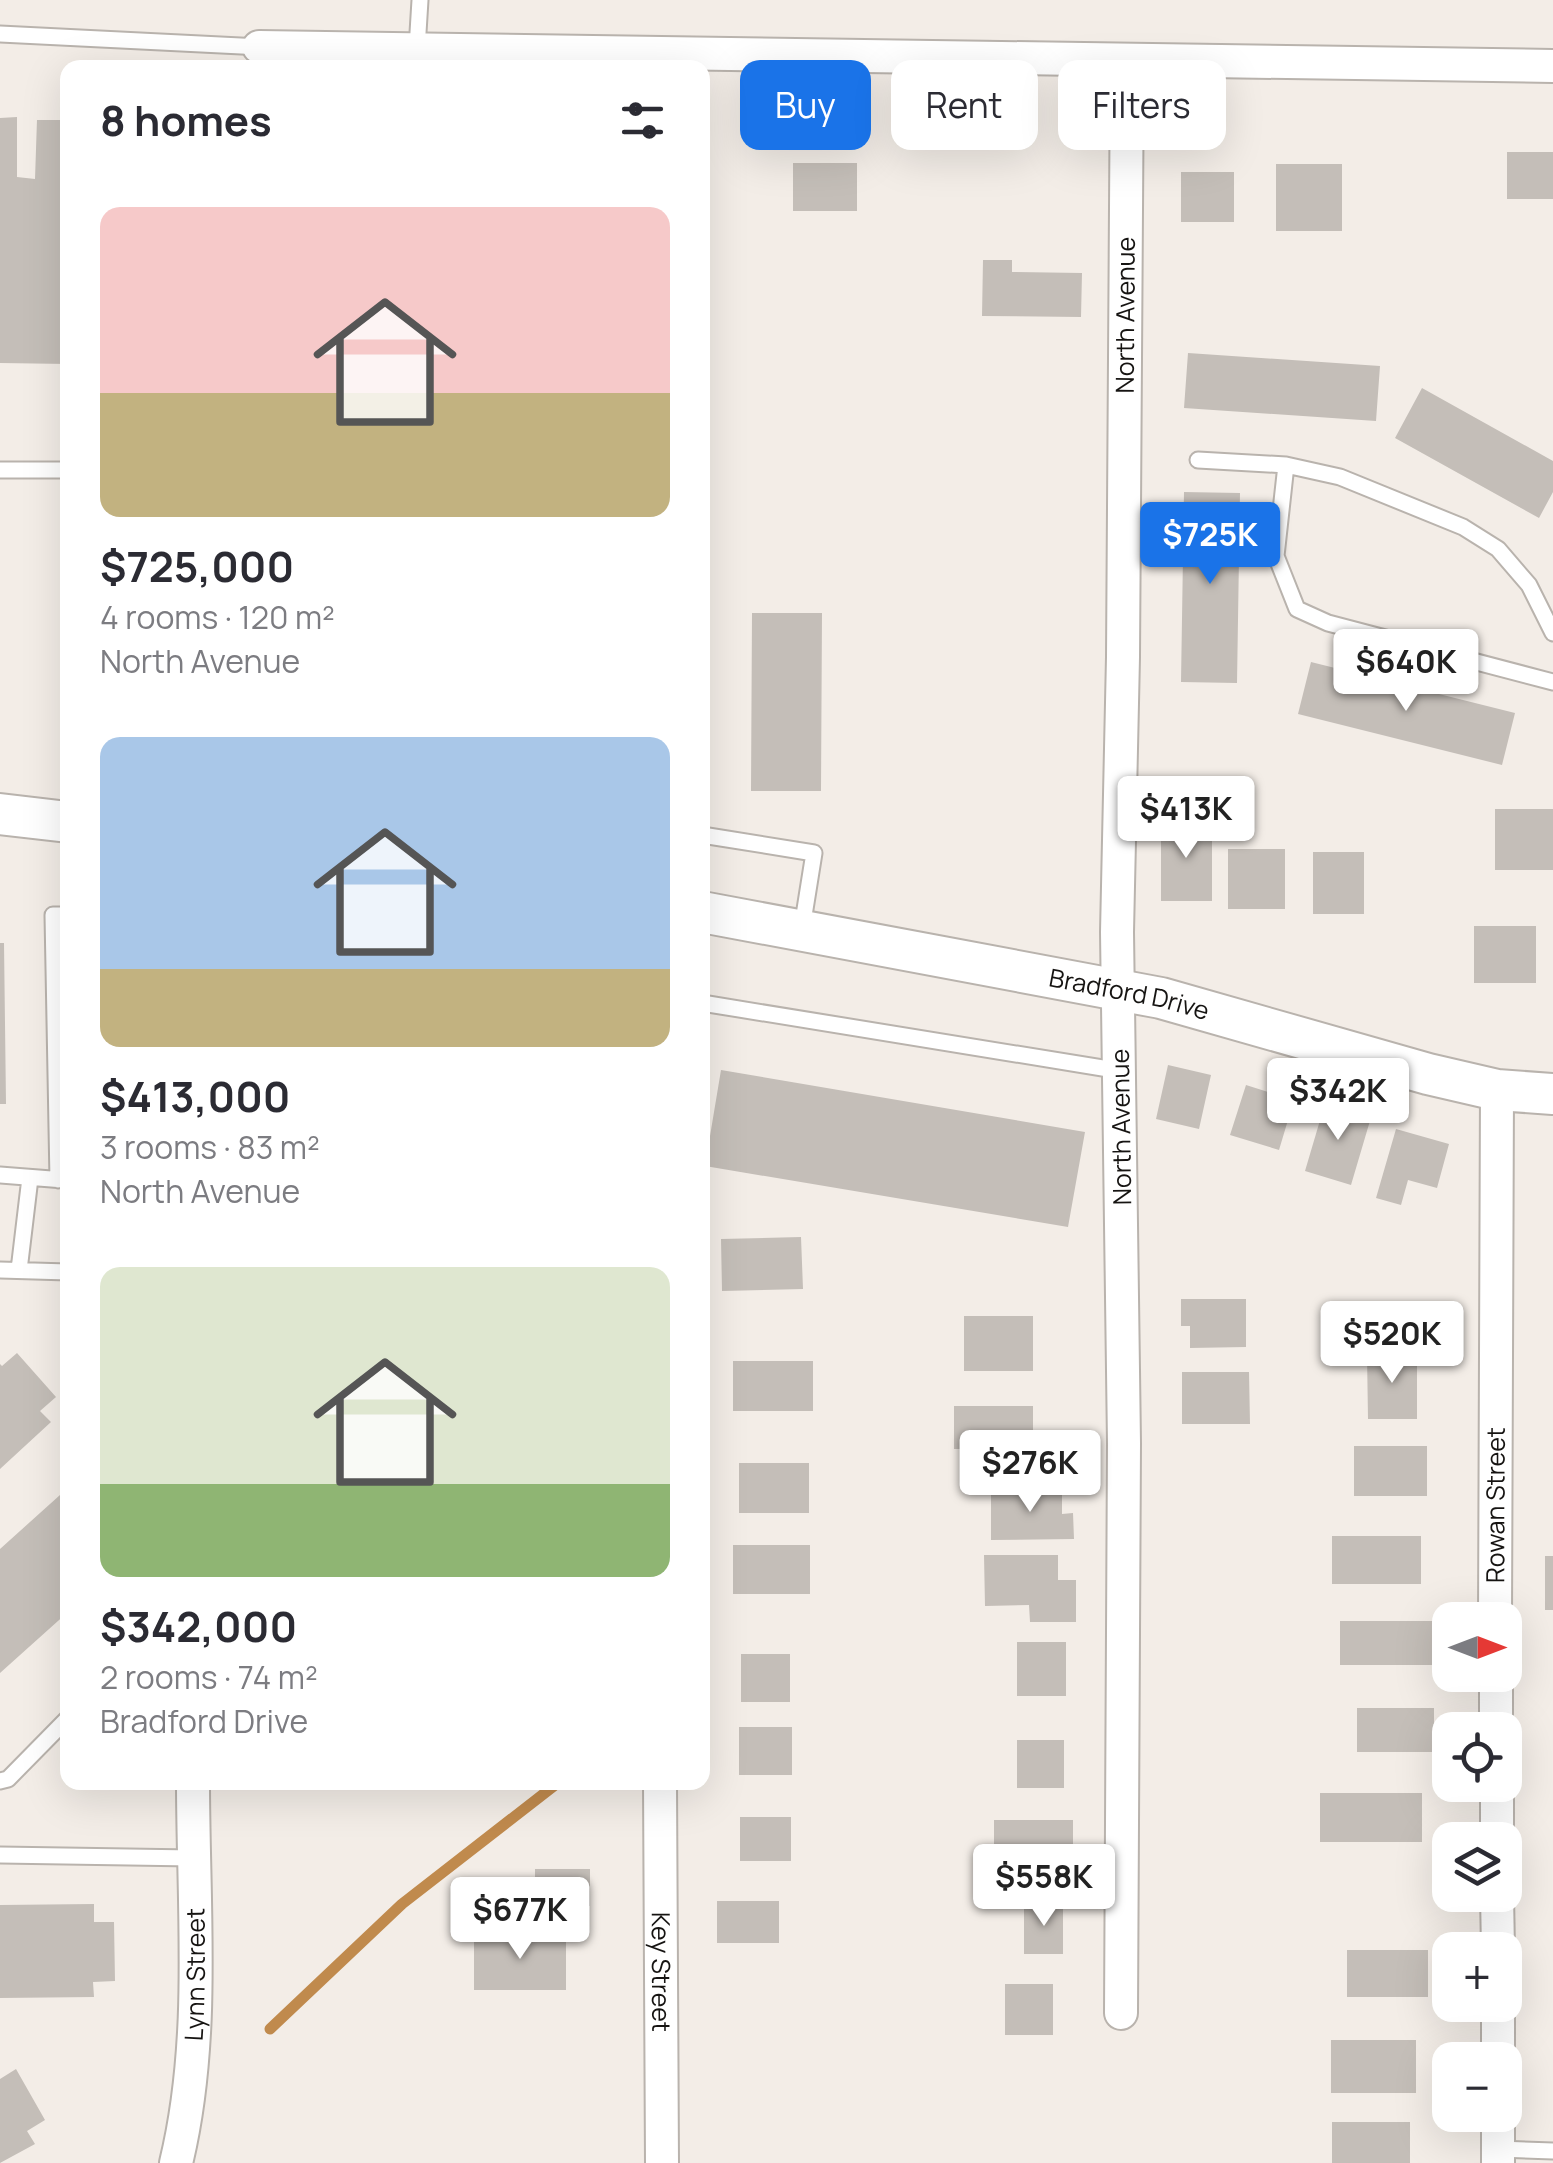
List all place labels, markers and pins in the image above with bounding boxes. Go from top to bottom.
pin: $725K [1140,502,1280,587]
pin: $640K [1336,629,1476,714]
pin: $413K [1116,776,1256,861]
pin: $342K [1268,1058,1408,1143]
pin: $520K [1322,1301,1462,1386]
pin: $276K [960,1430,1100,1515]
pin: $558K [974,1844,1114,1929]
pin: $677K [450,1877,590,1962]

